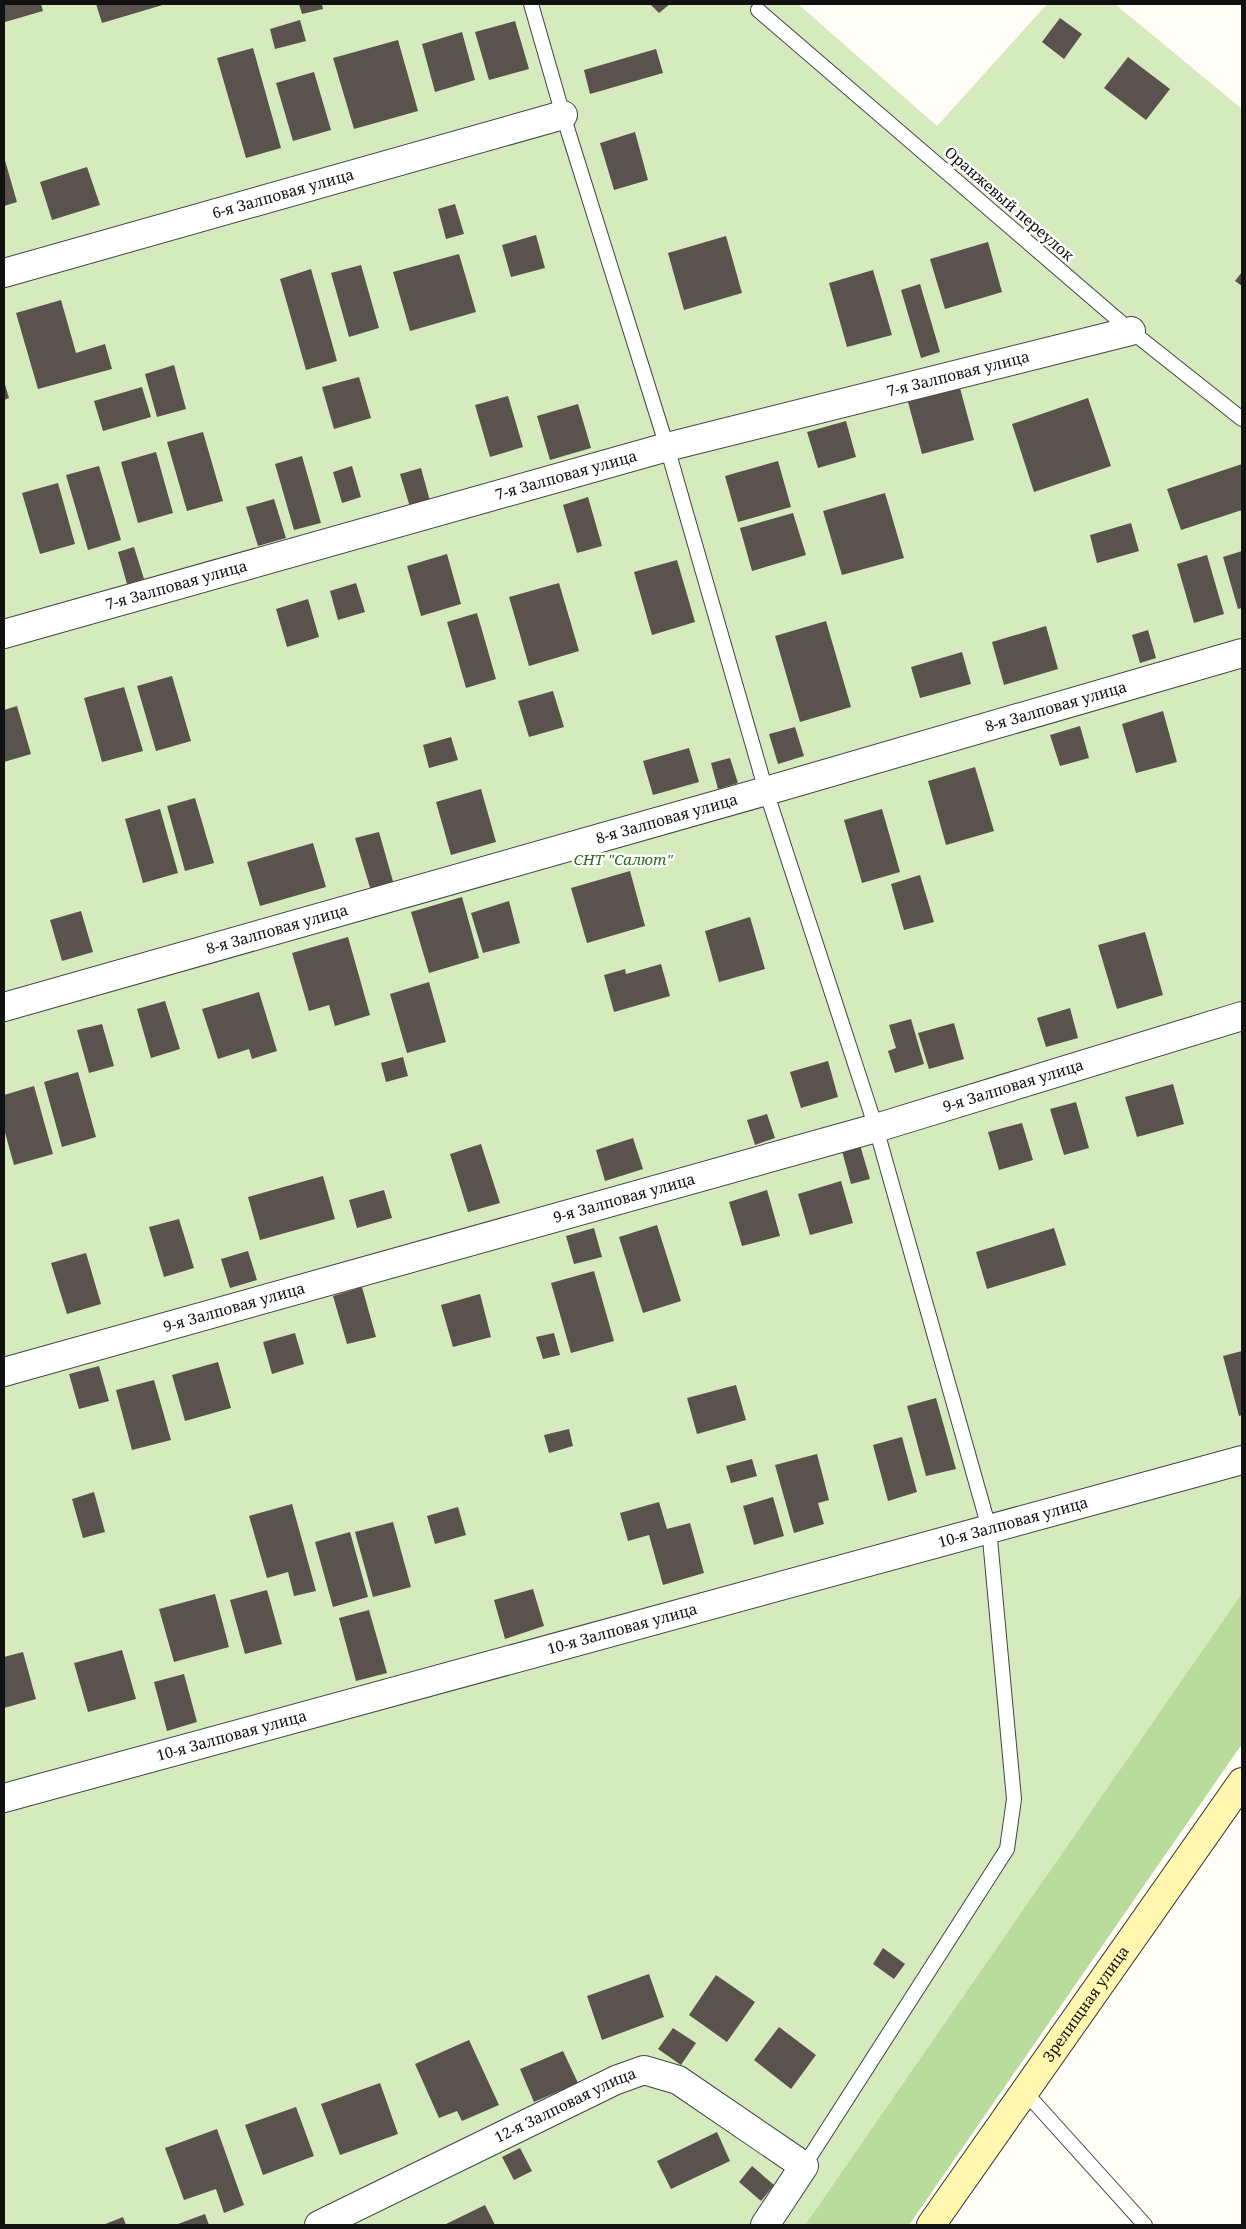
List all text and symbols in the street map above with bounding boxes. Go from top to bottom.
street label: Оранжевый переулок [941,142,1078,265]
street label: 6-я Залповая улица [210,164,356,223]
street label: 7-я Залповая улица [884,346,1031,401]
street label: 7-я Залповая улица [493,445,639,504]
street label: 7-я Залповая улица [103,555,249,614]
street label: 8-я Залповая улица [983,676,1129,736]
street label: 8-я Залповая улица [593,789,740,848]
park label: СНТ "Салют" [573,849,673,869]
street label: 8-я Залповая улица [204,899,350,958]
street label: 9-я Залповая улица [940,1054,1086,1116]
street label: 9-я Залповая улица [551,1168,697,1227]
street label: 9-я Залповая улица [161,1277,307,1336]
street label: 10-я Залповая улица [935,1491,1090,1552]
street label: 10-я Залповая улица [545,1598,699,1658]
street label: 10-я Залповая улица [154,1705,309,1765]
street label: Зрелищная улица [1038,1941,1133,2065]
street label: 12-я Залповая улица [491,2063,639,2147]

